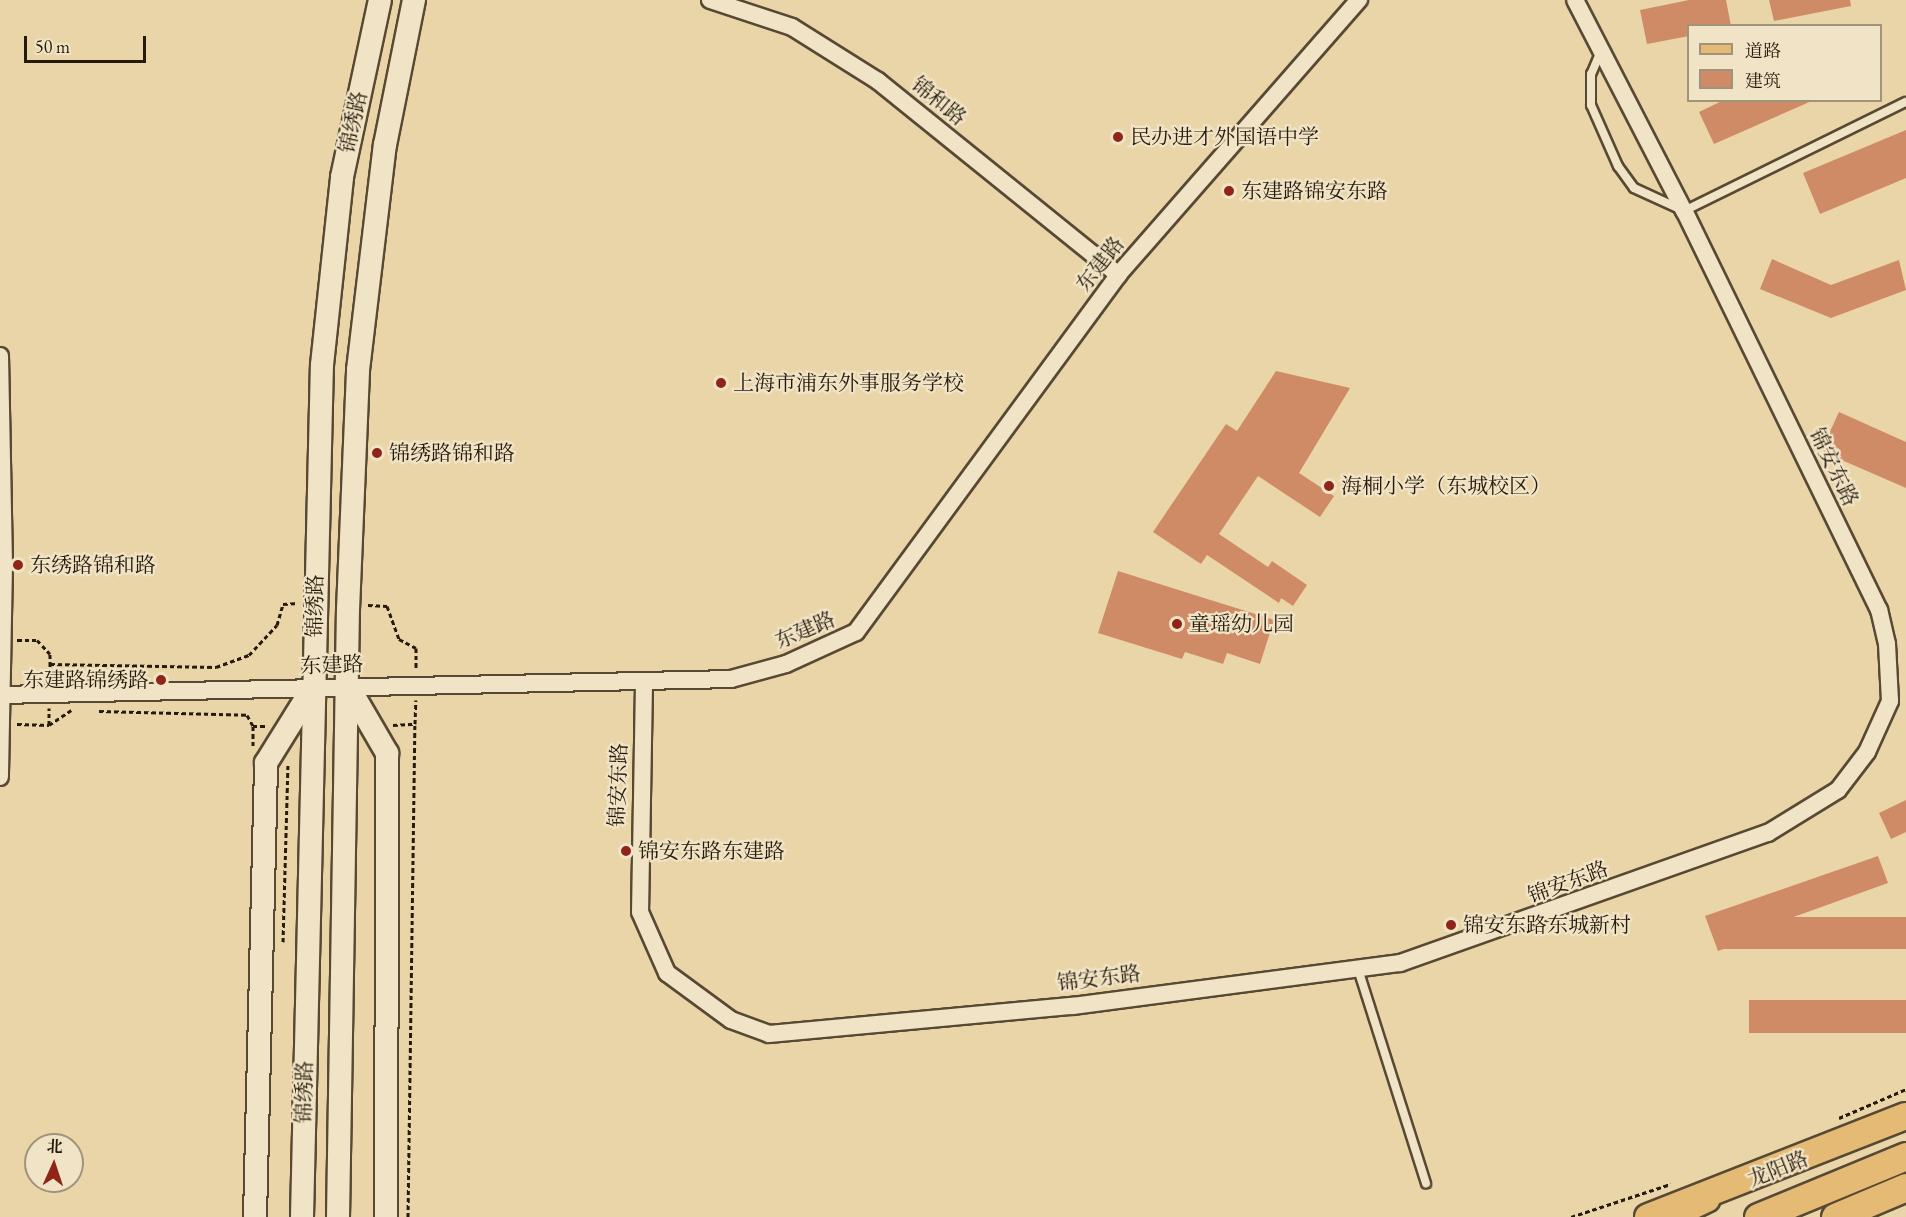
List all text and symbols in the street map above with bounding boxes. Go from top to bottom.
scale bar [27,24,148,62]
legend [1687,24,1882,102]
text: 50 m [35,35,70,58]
text: 道路 [1745,39,1781,62]
text: 建筑 [1745,69,1781,92]
street label: 锦和路 [907,71,971,131]
street label: 锦绣路 [334,89,372,155]
place label: 民办进才外国语中学 [1130,124,1319,150]
marker: 民办进才外国语中学 [1111,130,1125,144]
place label: 东建路锦安东路 [1241,178,1388,204]
marker: 东建路锦安东路 [1222,184,1236,198]
street label: 东建路 [1071,231,1129,297]
place label: 上海市浦东外事服务学校 [733,370,964,396]
marker: 上海市浦东外事服务学校 [714,376,728,390]
street label: 锦安东路 [1804,424,1864,510]
place label: 锦绣路锦和路 [389,440,515,466]
marker: 锦绣路锦和路 [370,446,384,460]
place label: 海桐小学（东城校区） [1341,473,1551,499]
marker: 海桐小学（东城校区） [1322,479,1336,493]
place label: 东绣路锦和路 [30,552,156,578]
marker: 东绣路锦和路 [11,558,25,572]
street label: 锦绣路 [302,574,328,638]
street label: 东建路 [771,606,839,654]
place label: 童瑶幼儿园 [1189,611,1294,637]
marker: 童瑶幼儿园 [1170,617,1184,631]
street label: 东建路 [300,651,364,679]
place label: 东建路锦绣路 [23,667,149,693]
marker: 东建路锦绣路 [154,673,168,687]
street label: 锦安东路 [604,743,632,827]
place label: 锦安东路东建路 [638,838,785,864]
marker: 锦安东路东建路 [619,844,633,858]
street label: 锦安东路 [1524,856,1612,908]
place label: 锦安东路东城新村 [1463,912,1631,938]
marker: 锦安东路东城新村 [1444,918,1458,932]
street label: 锦安东路 [1056,960,1142,996]
street label: 锦绣路 [291,1060,317,1124]
north arrow [24,1133,84,1193]
text: 北 [46,1136,63,1157]
street label: 龙阳路 [1744,1146,1812,1192]

